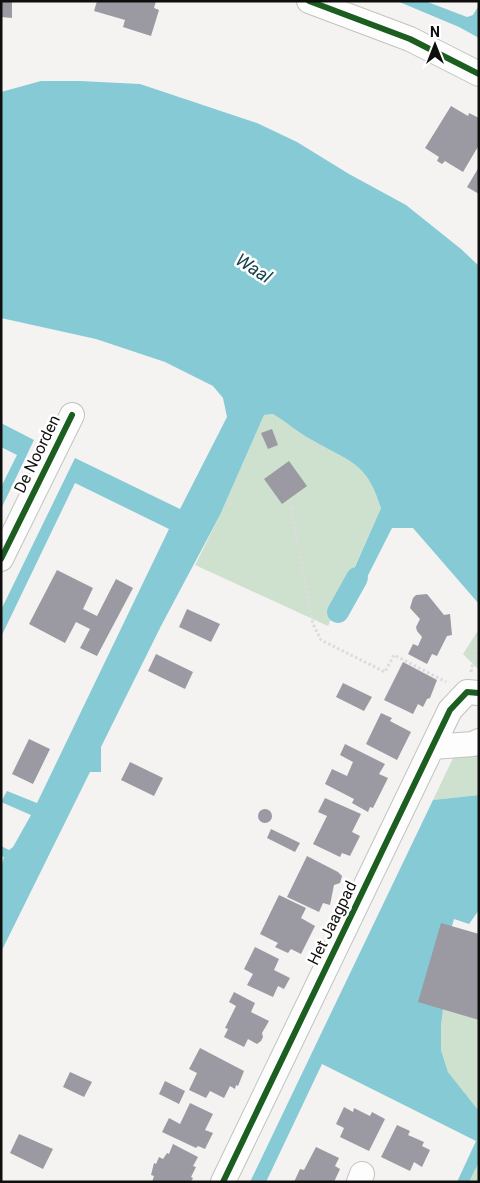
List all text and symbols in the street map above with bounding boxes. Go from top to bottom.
north arrow [410,20,460,70]
text: N [430,24,440,40]
water label: Waal [232,249,276,288]
street label: De Noorden [10,412,64,496]
street label: Het Jaagpad [304,878,360,968]

